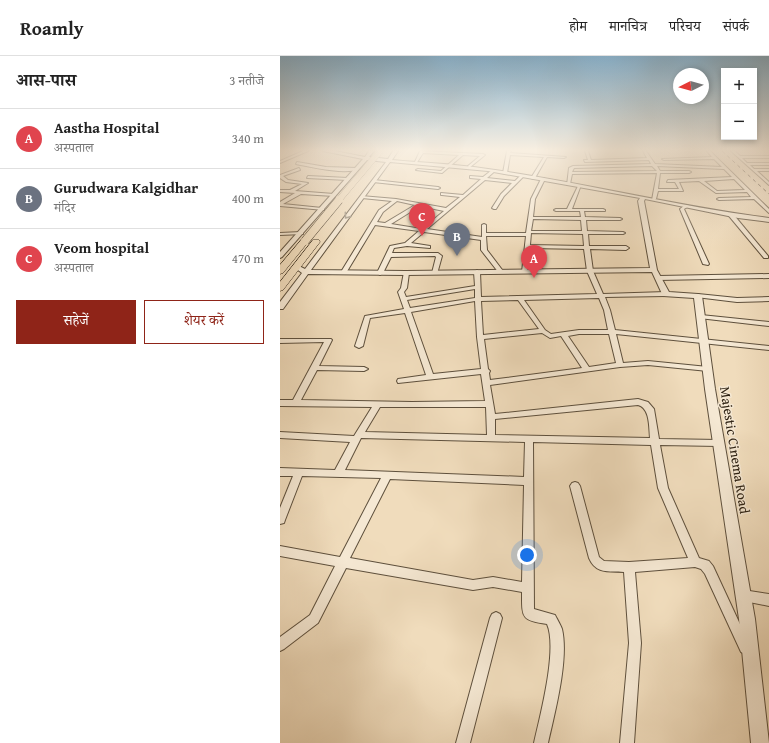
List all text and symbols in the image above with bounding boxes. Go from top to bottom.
text: Roamly [20,14,84,42]
text: होम [569,16,587,36]
text: मानचित्र [609,16,647,36]
text: परिचय [669,16,701,36]
text: संपर्क [723,16,749,36]
text: आस-पास [16,67,76,92]
north arrow [673,68,709,104]
map controls [721,68,757,140]
button: + [721,68,757,104]
text: 3 नतीजे [229,71,264,90]
button: − [721,104,757,140]
text: Aastha Hospital [54,117,159,138]
text: A [25,129,33,148]
text: 340 m [232,129,264,148]
text: अस्पताल [54,138,94,157]
text: Gurudwara Kalgidhar [54,177,198,198]
text: B [25,189,33,208]
text: 400 m [232,189,264,208]
text: मंदिर [54,198,75,217]
pin: C [409,203,435,236]
one-way arrow [345,212,352,219]
pin: B [444,223,470,256]
text: Veom hospital [54,237,149,258]
pin: A [521,245,547,278]
text: C [25,249,33,268]
text: 470 m [232,249,264,268]
text: अस्पताल [54,258,94,277]
button: सहेजें [16,300,136,344]
button: शेयर करें [144,300,264,344]
street label: Majestic Cinema Road [715,385,755,516]
your location [517,545,537,565]

